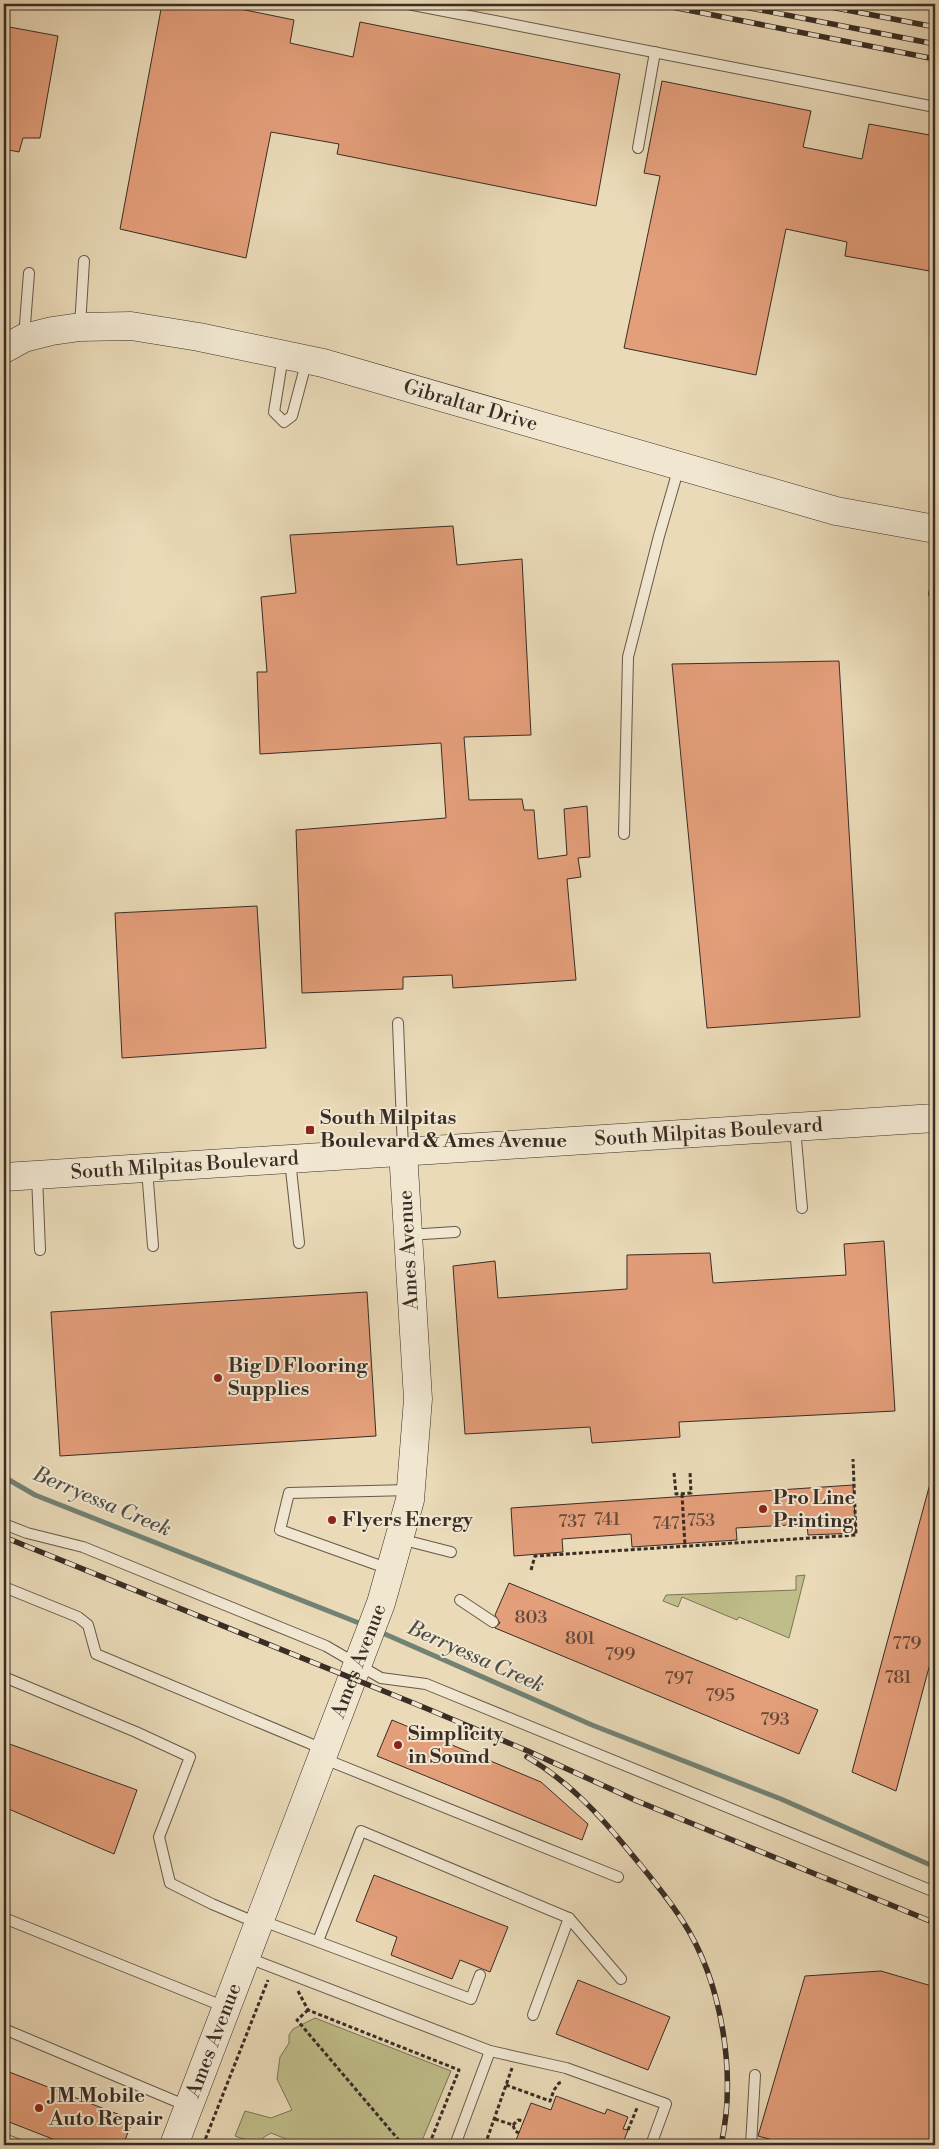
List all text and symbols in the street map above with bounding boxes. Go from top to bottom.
street label: Gibraltar Drive [400,374,540,437]
place label: South Milpitas Boulevard & Ames Avenue [320,1106,567,1154]
street label: South Milpitas Boulevard [594,1113,824,1152]
marker: South Milpitas Boulevard & Ames Avenue [304,1124,316,1136]
street label: South Milpitas Boulevard [70,1146,300,1185]
street label: Ames Avenue [393,1189,425,1312]
place label: Big D Flooring Supplies [228,1354,368,1402]
marker: Big D Flooring Supplies [212,1372,224,1384]
water label: Berryessa Creek [28,1461,175,1543]
place label: Pro Line Printing [773,1486,856,1534]
marker: Pro Line Printing [757,1503,769,1515]
place label: Flyers Energy [342,1508,474,1533]
house number: 741 [594,1508,621,1531]
house number: 753 [687,1509,715,1532]
house number: 737 [558,1510,586,1533]
house number: 747 [652,1512,680,1535]
marker: Flyers Energy [326,1514,338,1526]
street label: Ames Avenue [325,1600,392,1723]
house number: 803 [515,1606,548,1629]
water label: Berryessa Creek [402,1615,549,1699]
house number: 801 [565,1627,595,1650]
house number: 779 [893,1632,921,1655]
house number: 799 [605,1643,635,1666]
house number: 781 [884,1666,912,1689]
house number: 797 [665,1667,693,1690]
house number: 795 [705,1684,735,1707]
house number: 793 [760,1708,790,1731]
place label: Simplicity in Sound [408,1722,504,1770]
marker: Simplicity in Sound [392,1739,404,1751]
street label: Ames Avenue [180,1980,247,2102]
place label: JM Mobile Auto Repair [46,2084,163,2132]
marker: JM Mobile Auto Repair [33,2102,45,2114]

